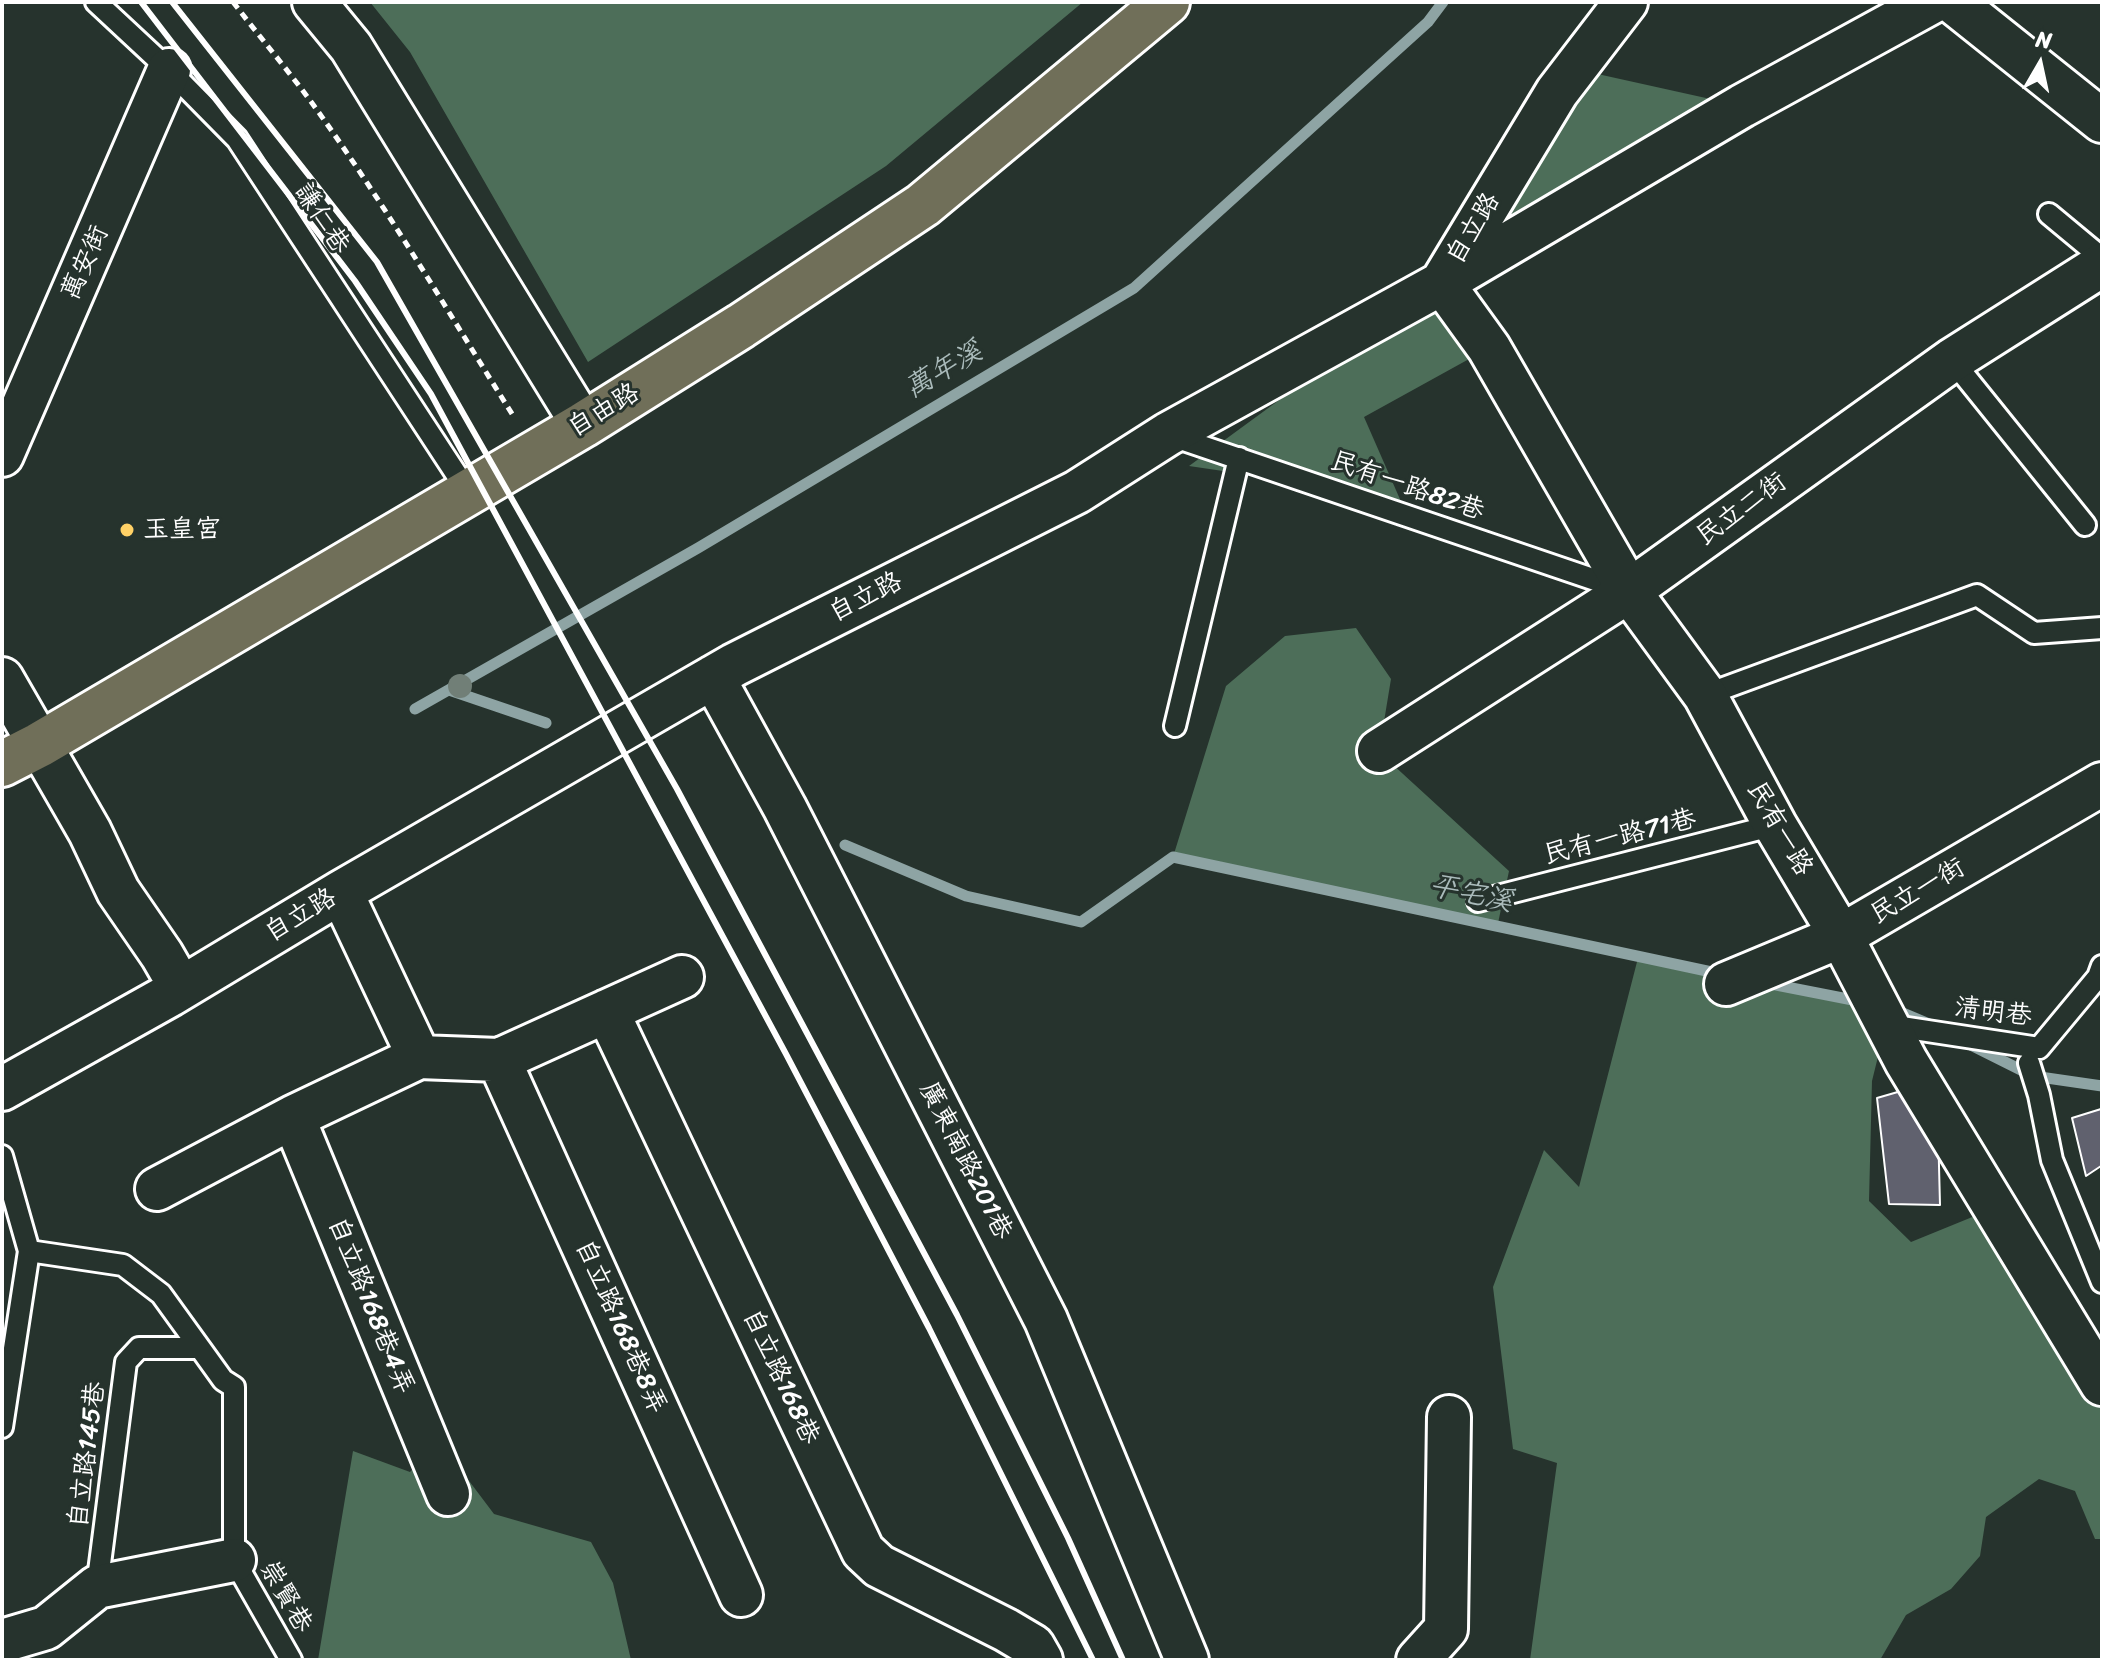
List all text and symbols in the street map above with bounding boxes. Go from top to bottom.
text: N [2033,19,2054,60]
north arrow [2000,24,2080,104]
street label: 謙仁巷 [287,178,355,260]
street label: 自立路 [1441,188,1507,270]
street label: 萬安街 [56,221,116,305]
water label: 萬年溪 [899,335,989,407]
street label: 自由路 [563,378,645,444]
street label: 民有一路82巷 [1326,446,1488,528]
street label: 民立二街 [1691,467,1793,553]
place label: 玉皇宮 [143,514,221,546]
marker: 玉皇宮 [118,521,136,539]
street label: 自立路 [824,566,908,630]
street label: 民有一路 [1739,776,1819,882]
street label: 民有一路71巷 [1541,804,1699,872]
street label: 民立一街 [1865,852,1971,932]
water label: 平宅溪 [1426,870,1516,920]
street label: 自立路 [260,883,342,949]
street label: 清明巷 [1952,993,2034,1033]
street label: 廣東南路201巷 [912,1077,1018,1245]
street label: 自立路168巷4弄 [320,1213,420,1399]
street label: 自立路168巷8弄 [568,1235,672,1419]
street label: 自立路168巷 [735,1304,825,1450]
street label: 自立路145巷 [64,1380,112,1530]
street label: 崇賢巷 [252,1555,318,1639]

